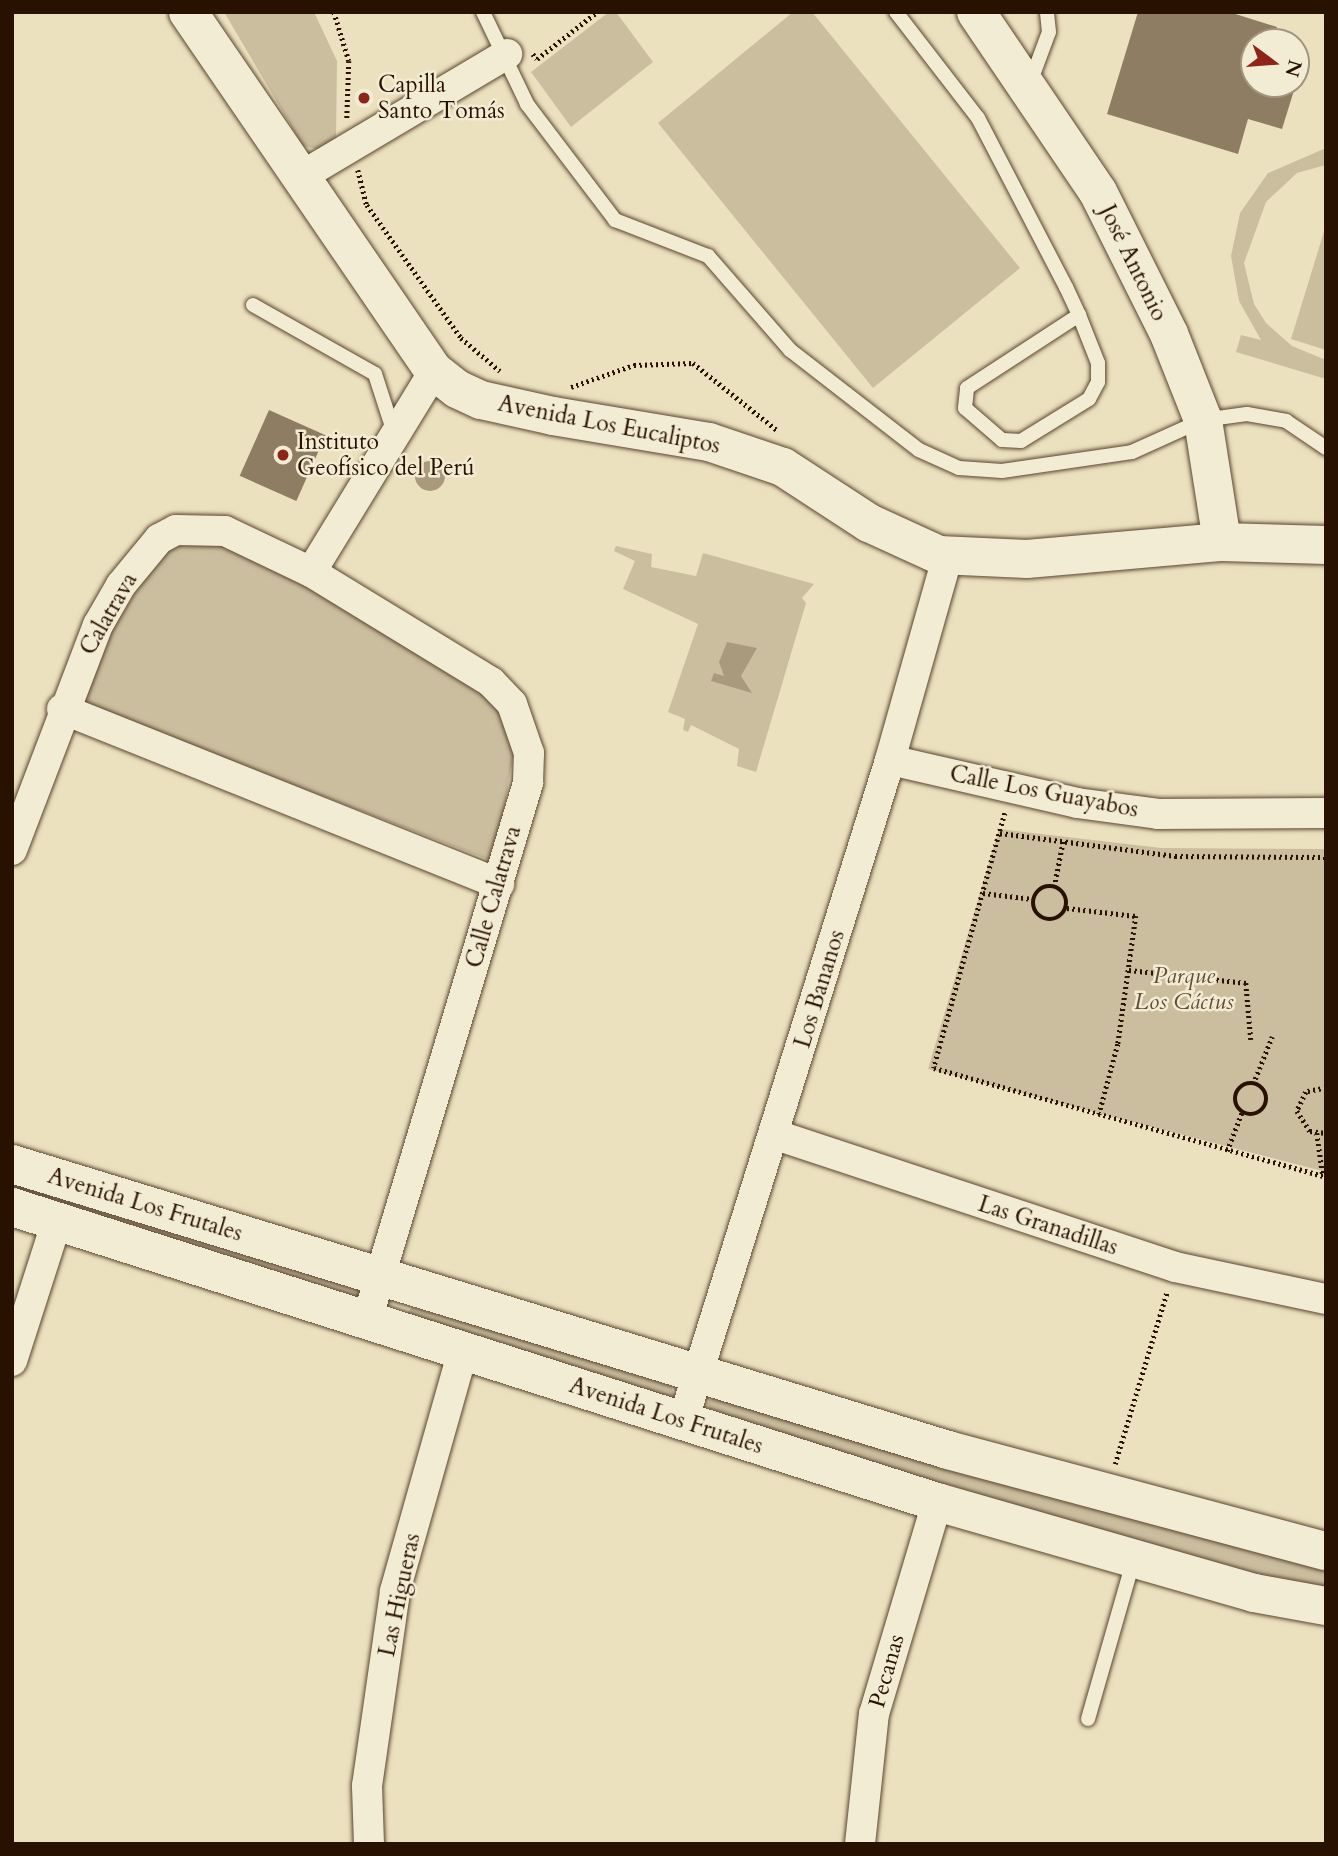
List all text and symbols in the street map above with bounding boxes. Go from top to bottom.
north arrow [1240,28,1310,98]
text: N [1278,57,1308,80]
place label: Capilla Santo Tomás [378,71,505,125]
marker: Capilla Santo Tomás [356,90,372,106]
street label: José Antonio [1093,200,1173,326]
street label: Avenida Los Eucaliptos [496,390,722,460]
place label: Instituto Geofísico del Perú [297,428,475,482]
marker: Instituto Geofísico del Perú [275,447,291,463]
street label: Calatrava [74,568,144,660]
street label: Calle Los Guayabos [947,760,1141,824]
street label: Calle Calatrava [461,823,527,971]
street label: Los Bananos [789,927,851,1051]
park label: Parque Los Cáctus [1134,962,1234,1016]
street label: Avenida Los Frutales [44,1162,246,1248]
street label: Las Granadillas [975,1190,1121,1262]
street label: Avenida Los Frutales [566,1372,766,1460]
street label: Las Higueras [373,1531,427,1659]
street label: Pecanas [863,1631,911,1711]

